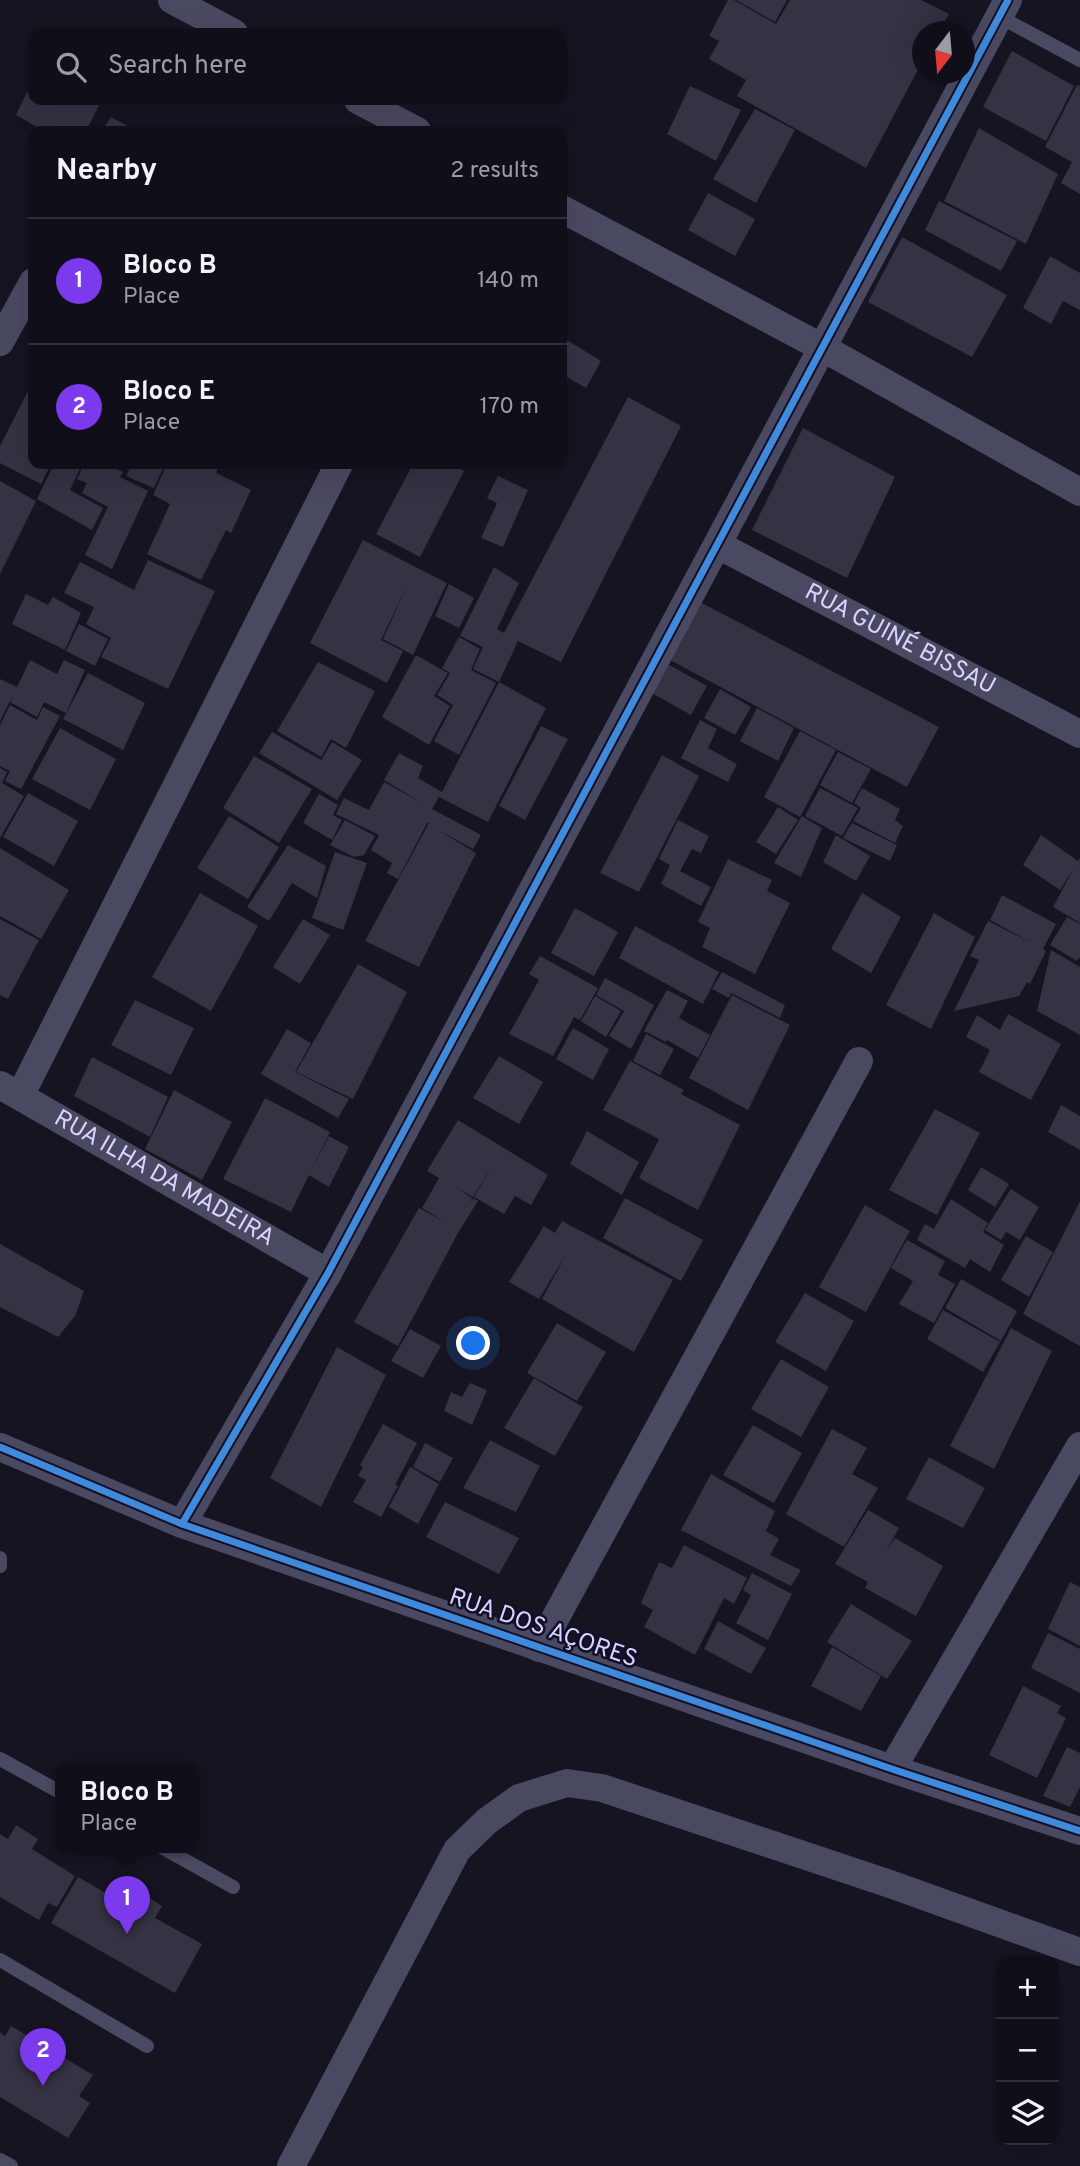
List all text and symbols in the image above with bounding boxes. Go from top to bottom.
north arrow [912,21,975,84]
search box [28,28,567,105]
icon: search [52,48,90,86]
text: Search here [108,50,247,83]
text: Nearby [56,153,157,190]
text: 2 results [450,157,539,186]
text: Bloco B [123,250,217,283]
text: 1 [74,267,84,296]
text: 140 m [477,267,539,296]
text: Place [123,283,180,312]
text: Bloco E [123,376,215,409]
text: 2 [72,393,86,422]
text: 170 m [480,393,539,422]
text: Place [123,409,180,438]
street label: RUA GUINÉ BISSAU [799,578,1000,702]
street label: RUA ILHA DA MADEIRA [48,1104,280,1254]
your location [456,1326,490,1360]
street label: RUA DOS AÇORES [445,1583,641,1675]
popup [55,1762,199,1853]
text: Bloco B [80,1777,174,1810]
text: Place [80,1810,137,1839]
pin: 1 [104,1876,150,1934]
map controls [996,1956,1059,2145]
button: + [996,1956,1059,2019]
button: − [996,2019,1059,2082]
pin: 2 [20,2028,66,2086]
button: layers [996,2082,1059,2145]

